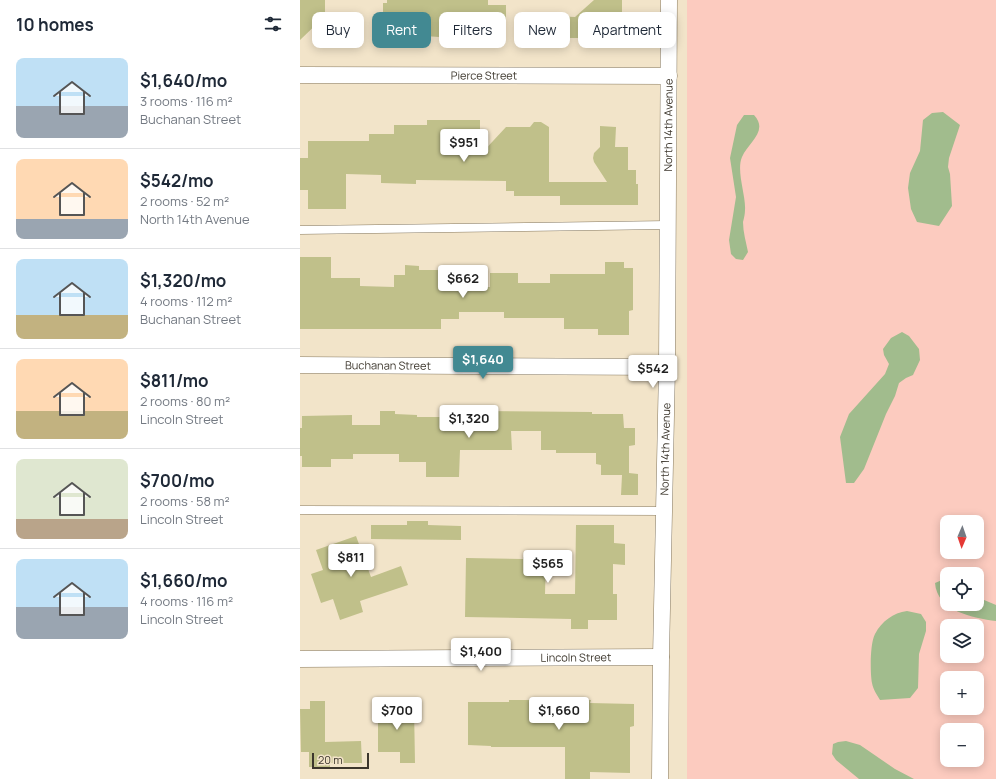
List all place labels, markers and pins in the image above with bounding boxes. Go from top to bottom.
pin: $951 [440,129,488,163]
pin: $662 [439,265,487,299]
pin: $1,640 [450,346,516,380]
pin: $542 [629,355,677,389]
pin: $1,320 [436,405,502,439]
pin: $811 [327,544,375,578]
pin: $565 [524,550,572,584]
pin: $1,400 [448,638,514,672]
pin: $700 [373,697,421,731]
pin: $1,660 [526,697,592,731]

